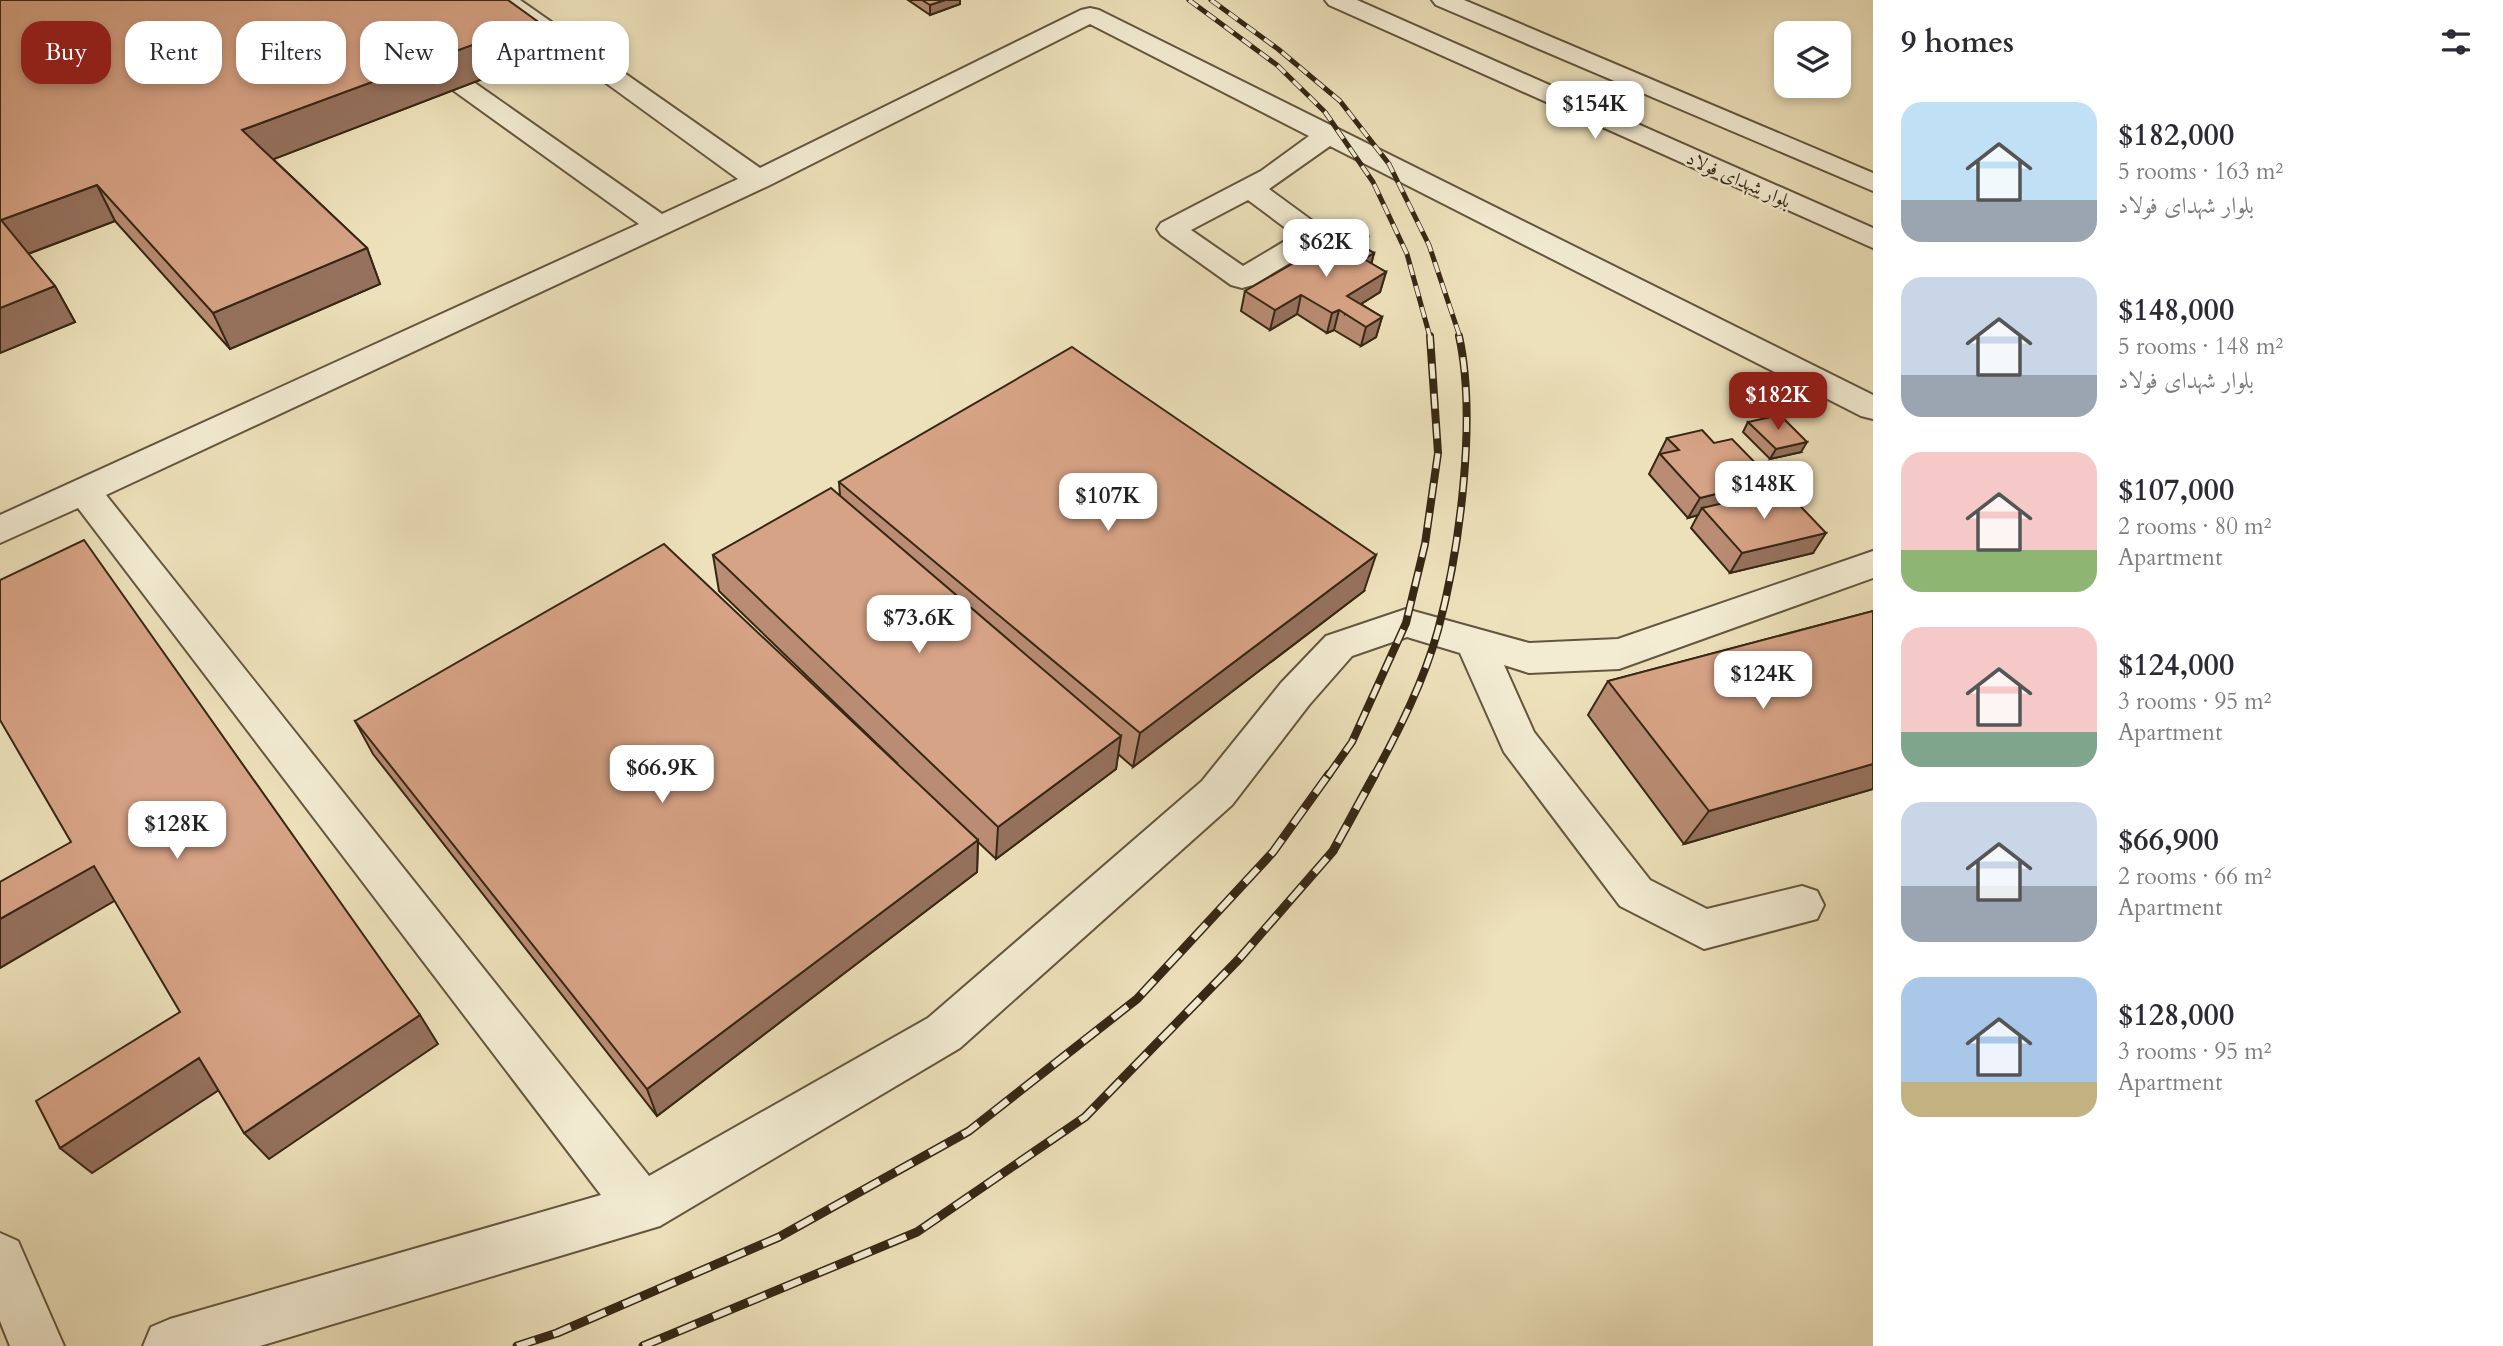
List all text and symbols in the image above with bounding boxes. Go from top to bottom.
chip: Buy [21,21,111,84]
chip: Rent [125,21,222,84]
chip: Filters [236,21,346,84]
chip: New [360,21,458,84]
chip: Apartment [472,21,629,84]
map controls [1774,21,1851,98]
button: layers [1774,21,1851,98]
text: 9 homes [1901,22,2014,63]
icon: filters [2437,23,2475,61]
pin: $154K [1546,82,1644,141]
text: $154K [1562,88,1628,119]
text: $182,000 [2118,115,2234,156]
icon: home [1957,130,2041,214]
street label: بلوار شهدای فولاد [1682,145,1795,215]
text: 5 rooms · 163 m² [2118,156,2283,187]
text: بلوار شهدای فولاد [2118,190,2254,221]
pin: $62K [1285,219,1367,279]
text: $62K [1299,226,1353,257]
text: $148,000 [2118,290,2234,331]
icon: home [1957,305,2041,389]
text: 5 rooms · 148 m² [2118,331,2283,362]
text: بلوار شهدای فولاد [2118,365,2254,396]
pin: $182K [1729,372,1827,432]
text: $182K [1745,379,1811,410]
pin: $148K [1715,462,1813,521]
text: $148K [1731,468,1797,499]
text: $107,000 [2118,470,2234,511]
pin: $107K [1059,474,1157,533]
text: $107K [1075,480,1141,511]
icon: home [1957,480,2041,564]
text: 2 rooms · 80 m² [2118,511,2271,542]
text: Apartment [2118,542,2222,573]
pin: $73.6K [862,596,976,655]
text: $73.6K [883,602,955,633]
text: $124,000 [2118,645,2234,686]
pin: $124K [1714,652,1812,711]
icon: home [1957,655,2041,739]
text: $124K [1730,658,1796,689]
text: 3 rooms · 95 m² [2118,686,2271,717]
text: Apartment [2118,717,2222,748]
pin: $66.9K [605,746,719,805]
text: $66.9K [626,752,698,783]
pin: $128K [128,802,226,861]
text: $128K [144,808,210,839]
text: $66,900 [2118,820,2219,861]
icon: home [1957,830,2041,914]
text: 2 rooms · 66 m² [2118,861,2271,892]
text: Apartment [2118,892,2222,923]
text: $128,000 [2118,995,2234,1036]
icon: home [1957,1005,2041,1089]
text: 3 rooms · 95 m² [2118,1036,2271,1067]
text: Apartment [2118,1067,2222,1098]

